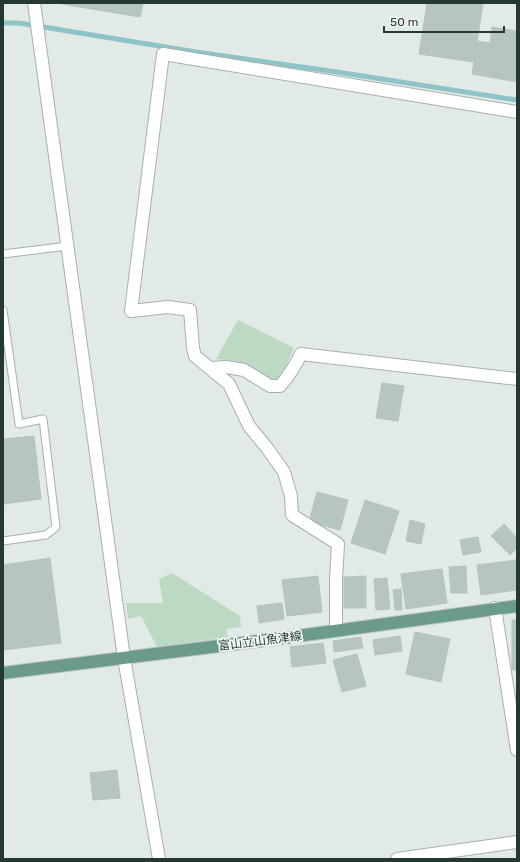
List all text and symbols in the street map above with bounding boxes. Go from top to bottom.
scale bar [384,8,504,34]
text: 50 m [390,15,418,29]
street label: 富山立山魚津線 [217,629,303,653]

